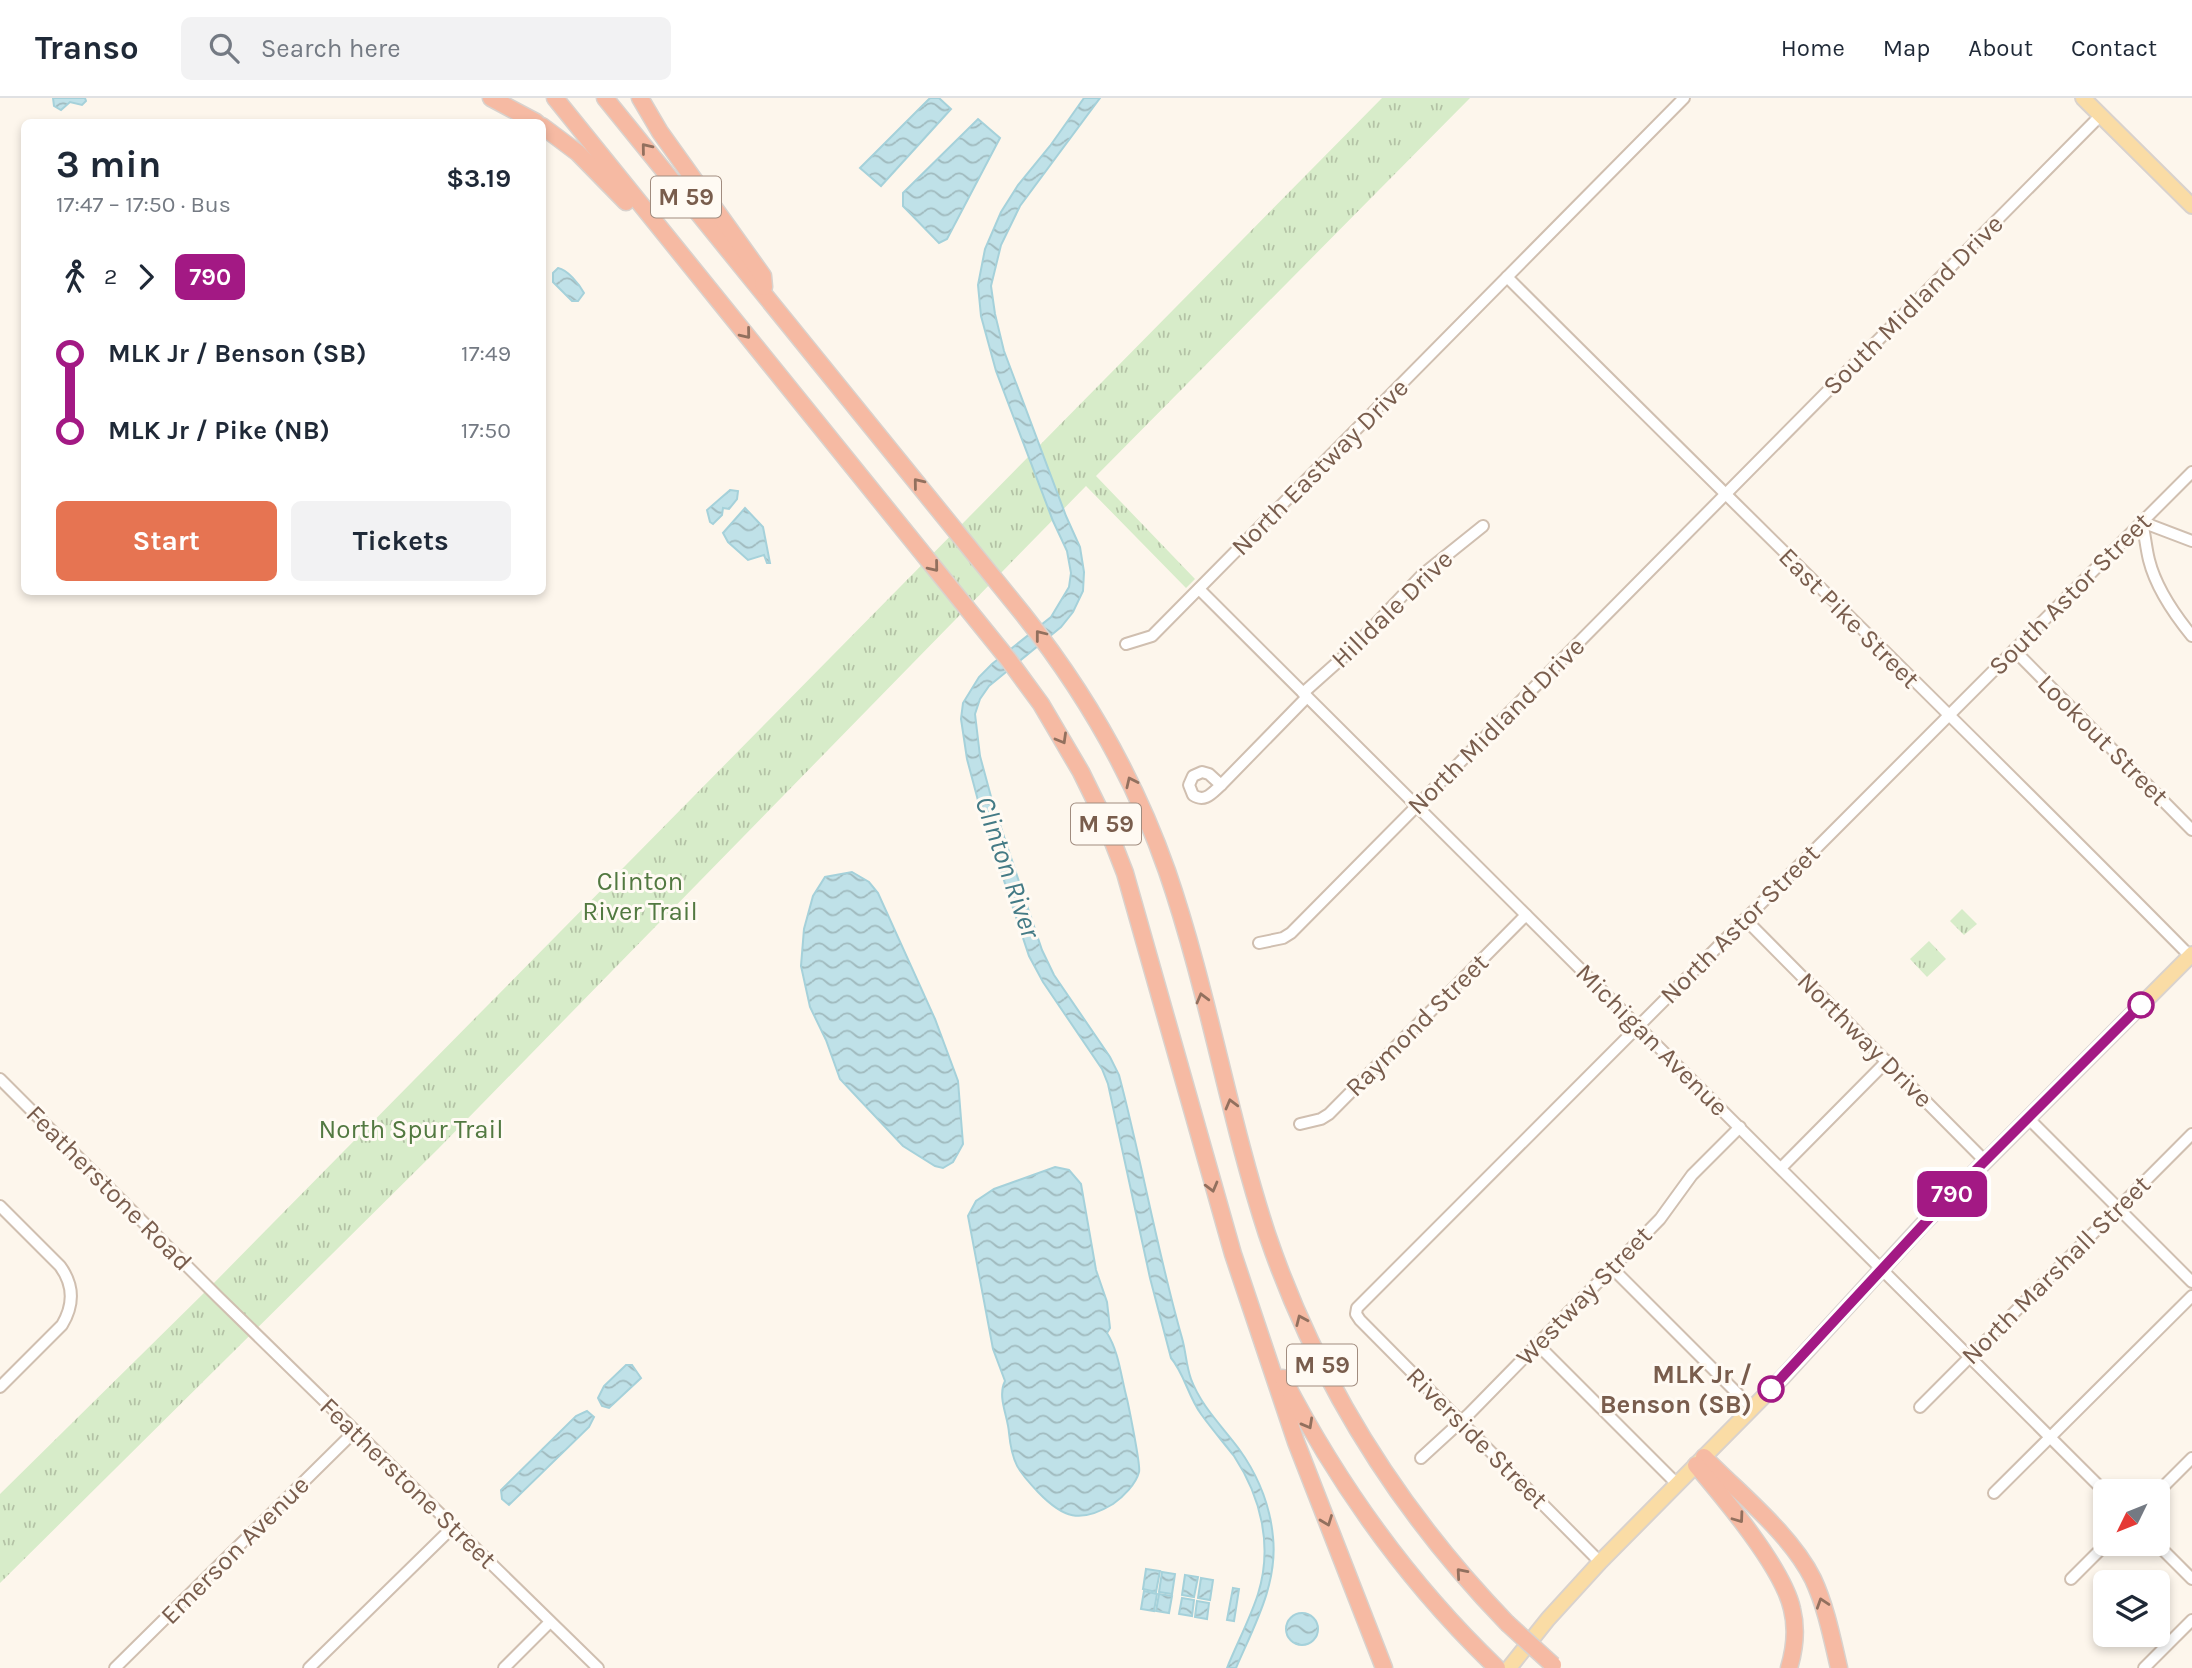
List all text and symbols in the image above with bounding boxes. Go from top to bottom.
search box [181,17,671,80]
text: Transo [35,29,139,67]
icon: search [205,29,243,67]
text: Search here [261,33,401,64]
text: Home [1781,34,1845,62]
text: Map [1883,34,1930,62]
text: About [1968,34,2033,62]
text: Contact [2071,34,2157,62]
text: 3 min [56,142,161,187]
one-way arrow [642,143,654,156]
text: $3.19 [446,163,511,194]
road number: M 59 [651,176,721,217]
text: 17:47 – 17:50 · Bus [56,191,231,218]
street label: South Midland Drive [1816,208,2010,402]
icon: walk [56,258,94,296]
icon: forward [127,258,165,296]
text: 2 [104,263,117,290]
text: 790 [189,263,231,291]
one-way arrow [737,327,750,339]
text: MLK Jr / Benson (SB) [108,338,367,369]
text: 17:49 [461,340,511,367]
street label: North Eastway Drive [1225,372,1415,562]
text: MLK Jr / Pike (NB) [108,415,330,446]
text: 17:50 [461,417,511,444]
one-way arrow [913,479,926,491]
button: Start [56,501,277,581]
button: Tickets [291,501,511,581]
street label: South Astor Street [1982,506,2158,682]
street label: East Pike Street [1772,541,1926,695]
street label: Hilldale Drive [1325,543,1459,675]
one-way arrow [926,558,938,571]
one-way arrow [1036,630,1049,643]
street label: North Midland Drive [1401,631,1591,821]
street label: Lookout Street [2031,668,2175,812]
one-way arrow [1054,732,1067,745]
one-way arrow [1125,777,1139,790]
water label: Clinton River [968,792,1048,944]
road number: M 59 [1071,804,1141,844]
street label: North Astor Street [1654,838,1826,1010]
park label: Clinton River Trail [582,866,698,927]
street label: Raymond Street [1339,947,1495,1103]
street label: Michigan Avenue [1569,957,1735,1123]
street label: Northway Drive [1791,966,1939,1114]
one-way arrow [1196,992,1211,1004]
unlabelled marker [2128,992,2154,1018]
one-way arrow [1225,1098,1239,1110]
street label: Featherstone Road [20,1099,198,1277]
park label: North Spur Trail [318,1114,504,1145]
street label: North Marshall Street [1955,1169,2157,1371]
line badge: 790 [1912,1171,1992,1217]
text: 790 [1931,1180,1973,1208]
one-way arrow [1204,1181,1218,1193]
street label: Westway Street [1510,1220,1659,1372]
one-way arrow [1295,1315,1309,1327]
road number: M 59 [1287,1344,1357,1386]
place label: MLK Jr / Benson (SB) [1600,1359,1752,1420]
street label: Riverside Street [1400,1361,1554,1515]
marker: MLK Jr / Benson (SB) [1758,1376,1784,1402]
street label: Featherstone Street [313,1391,503,1575]
one-way arrow [1300,1416,1313,1429]
street label: Emerson Avenue [154,1469,316,1631]
north arrow [2093,1479,2170,1556]
map controls [2093,1479,2170,1647]
one-way arrow [1730,1510,1743,1523]
one-way arrow [1318,1515,1332,1527]
one-way arrow [1457,1569,1469,1582]
button: layers [2093,1570,2170,1647]
one-way arrow [1815,1598,1830,1610]

